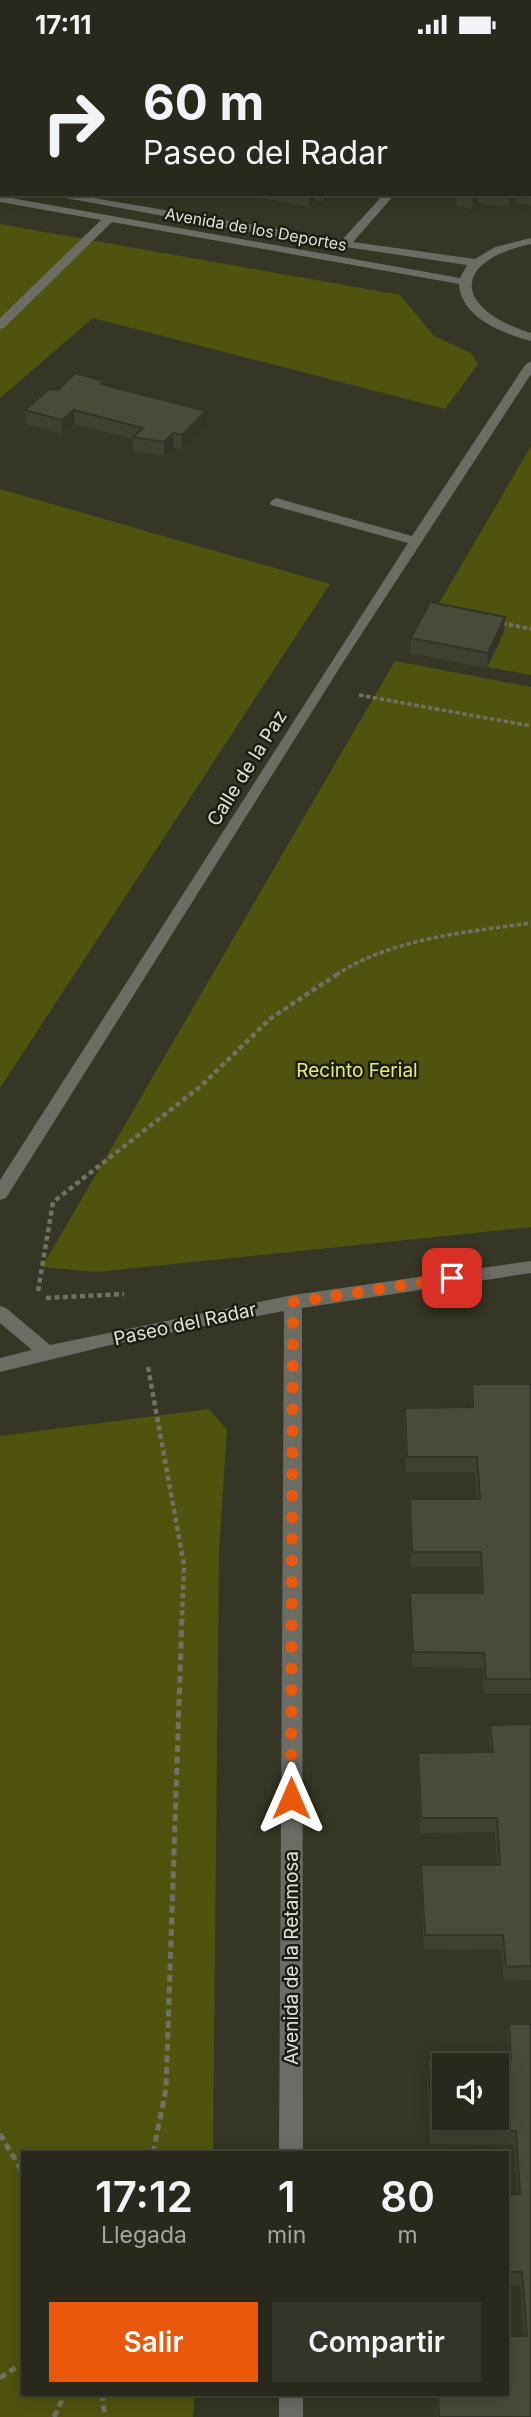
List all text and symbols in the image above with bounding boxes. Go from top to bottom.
text: 17:11 [35,9,92,40]
text: 60 m [143,73,264,132]
icon: right [28,77,119,168]
text: Paseo del Radar [143,133,388,172]
street label: Avenida de los Deportes [164,203,348,255]
street label: Calle de la Paz [202,706,292,830]
park label: Recinto Ferial [296,1059,418,1082]
pin [422,1248,482,1308]
icon: arrive [433,1259,471,1297]
street label: Paseo del Radar [111,1298,259,1350]
position arrow [254,1761,328,1835]
street label: Avenida de la Retamosa [280,1851,303,2065]
map controls [432,2053,509,2130]
button: sound [432,2053,509,2130]
text: 17:12 [95,2171,193,2222]
text: 1 [278,2171,296,2222]
text: 80 [380,2171,435,2222]
text: Llegada [101,2221,187,2249]
text: min [267,2221,306,2249]
text: m [398,2221,418,2249]
button: Salir [49,2302,258,2382]
button: Compartir [272,2302,481,2382]

